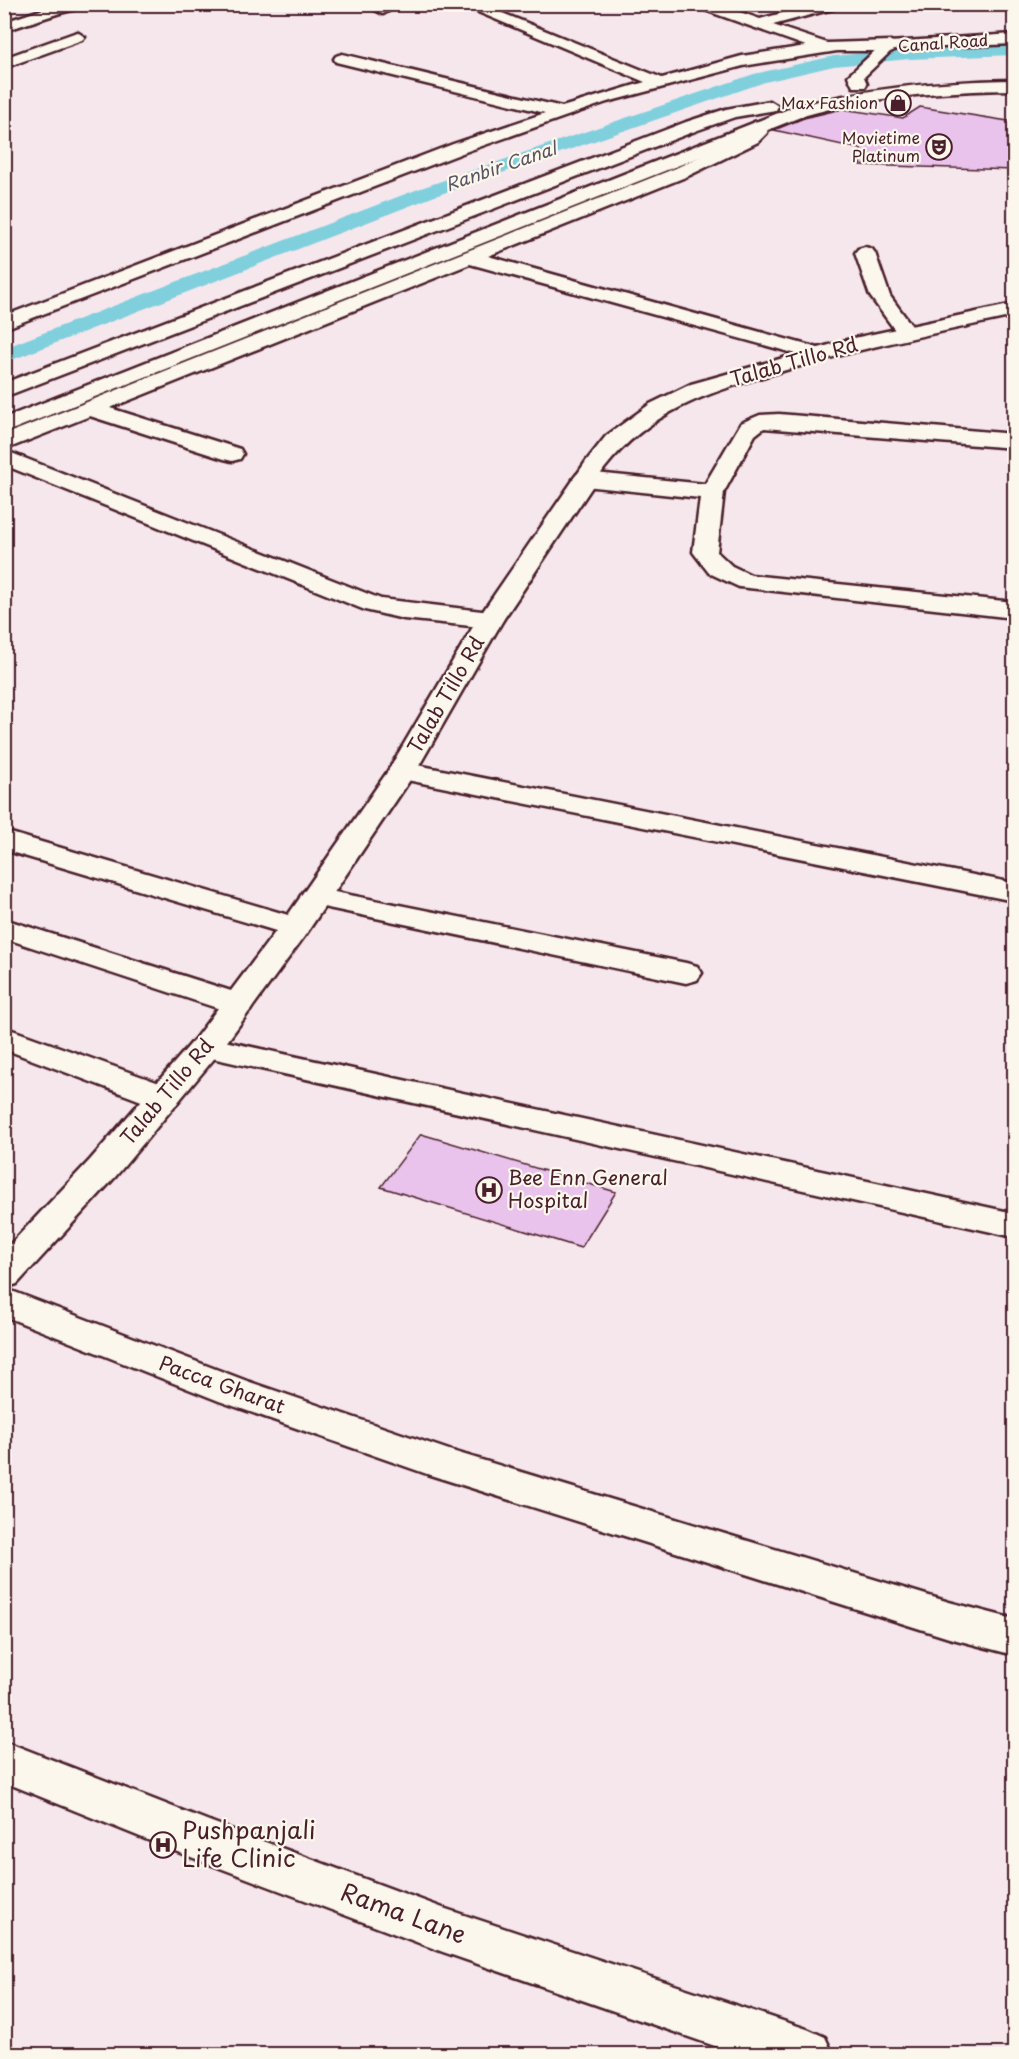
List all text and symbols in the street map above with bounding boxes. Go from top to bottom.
street label: Canal Road [897,27,989,57]
shop icon: Max Fashion [883,88,913,118]
place label: Max Fashion [781,90,878,114]
place label: Movietime Platinum [842,125,920,167]
theatre icon: Movietime Platinum [924,132,954,162]
water label: Ranbir Canal [441,133,562,197]
street label: Talab Tillo Rd [726,329,861,394]
street label: Talab Tillo Rd [399,630,491,759]
street label: Talab Tillo Rd [113,1031,220,1151]
place label: Bee Enn General Hospital [508,1162,668,1215]
hospital icon: Bee Enn General Hospital [474,1175,504,1205]
street label: Pacca Gharat [155,1347,290,1421]
place label: Pushpanjali Life Clinic [182,1811,316,1875]
hospital icon: Pushpanjali Life Clinic [148,1830,178,1860]
street label: Rama Lane [336,1873,471,1951]

